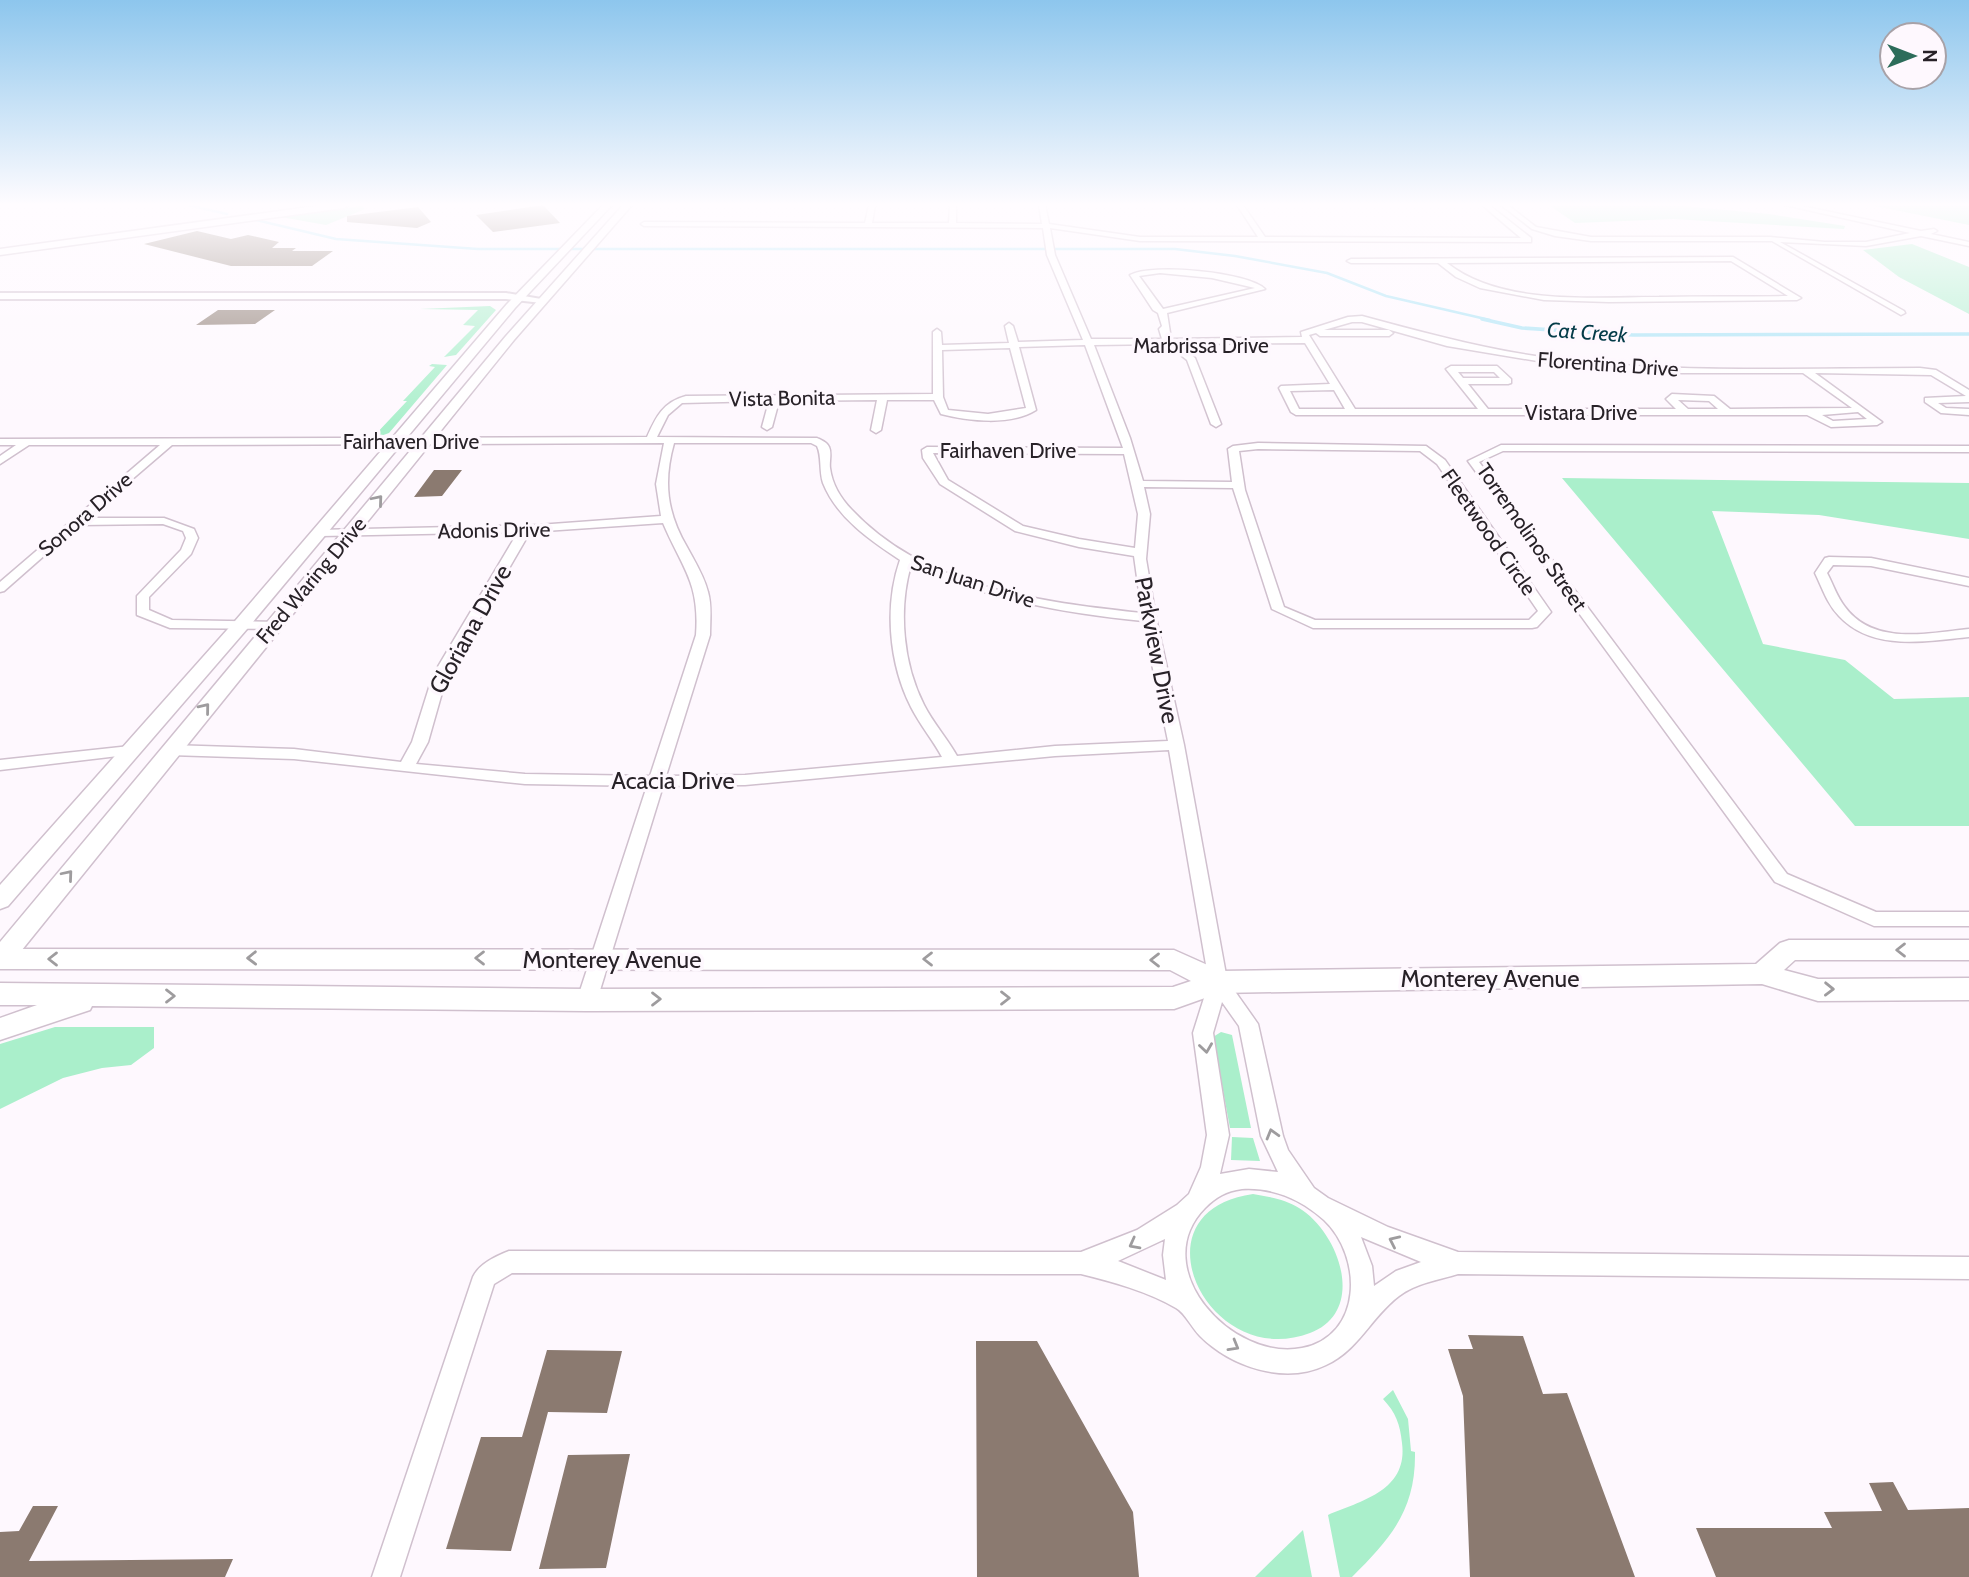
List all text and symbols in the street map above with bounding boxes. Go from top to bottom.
north arrow [1878,21,1948,91]
text: N [1918,49,1941,63]
water label: Cat Creek [1546,317,1629,347]
street label: Marbrissa Drive [1133,333,1269,358]
street label: Florentina Drive [1537,347,1680,381]
street label: Vista Bonita [729,385,835,411]
street label: Vistara Drive [1525,400,1637,425]
street label: Fairhaven Drive [343,429,479,454]
street label: Fairhaven Drive [940,438,1076,463]
street label: Torremolinos Street [1472,458,1592,616]
street label: Fleetwood Circle [1436,464,1542,600]
street label: Sonora Drive [33,467,137,561]
one-way arrow [369,495,382,507]
street label: Fred Waring Drive [251,511,371,648]
street label: Adonis Drive [437,517,551,543]
street label: San Juan Drive [908,549,1038,613]
street label: Gloriana Drive [423,559,517,699]
street label: Parkview Drive [1129,574,1185,726]
one-way arrow [197,703,210,715]
street label: Acacia Drive [611,766,735,795]
one-way arrow [59,870,72,882]
one-way arrow [1895,942,1906,958]
street label: Monterey Avenue [523,945,701,974]
one-way arrow [474,950,485,966]
one-way arrow [47,951,58,967]
one-way arrow [247,951,258,966]
one-way arrow [922,951,933,967]
one-way arrow [1150,952,1160,968]
street label: Monterey Avenue [1401,964,1579,993]
one-way arrow [1823,982,1834,997]
one-way arrow [165,988,175,1004]
one-way arrow [1000,990,1010,1006]
one-way arrow [651,991,661,1007]
one-way arrow [1198,1042,1213,1054]
one-way arrow [1266,1129,1280,1141]
one-way arrow [1389,1235,1401,1249]
one-way arrow [1129,1236,1141,1249]
one-way arrow [1227,1338,1240,1351]

